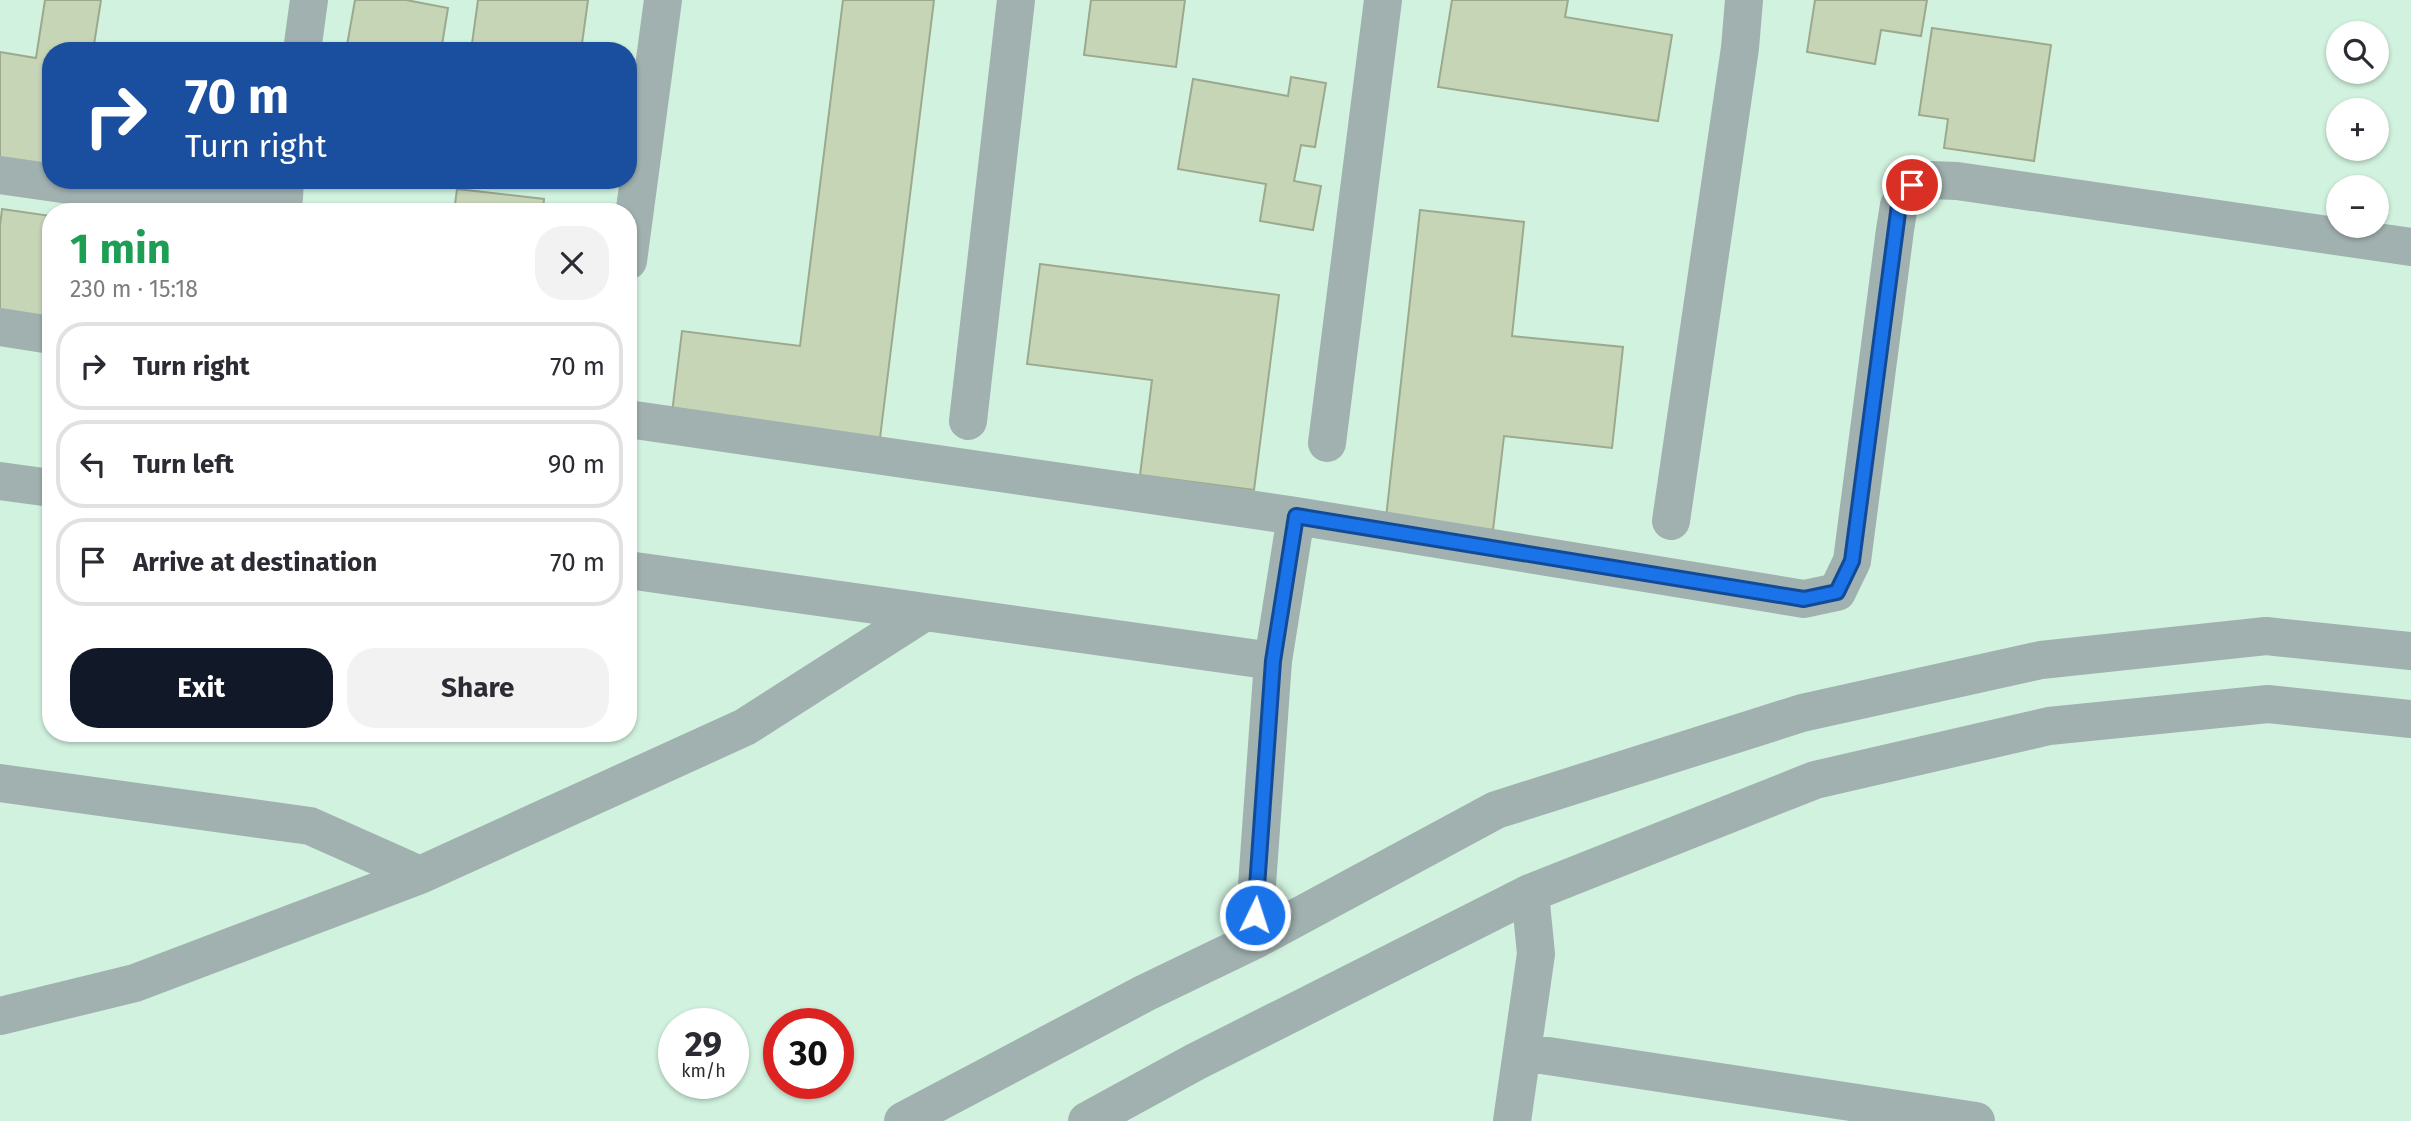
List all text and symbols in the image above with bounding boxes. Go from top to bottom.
map controls [2326,21,2389,238]
button: search [2326,21,2389,84]
text: 70 m [185,67,289,126]
icon: right [70,70,161,161]
button: + [2326,98,2389,161]
text: Turn right [185,127,327,165]
pin [1882,155,1942,215]
icon: arrive [1893,166,1931,204]
button: − [2326,175,2389,238]
text: 1 min [70,224,171,274]
button: close [535,226,609,300]
text: 230 m · 15:18 [70,275,198,303]
icon: right [74,347,112,385]
text: Turn right [133,351,250,382]
text: 70 m [550,351,605,382]
icon: left [74,445,112,483]
text: Turn left [133,449,234,480]
text: 90 m [548,449,605,480]
icon: arrive [74,543,112,581]
text: Arrive at destination [133,547,377,578]
text: 70 m [550,547,605,578]
button: Exit [70,648,333,728]
button: Share [347,648,609,728]
position arrow [1218,878,1292,952]
speed limit sign: 30 [763,1008,854,1099]
text: 29 [685,1023,722,1065]
text: km/h [681,1060,726,1082]

